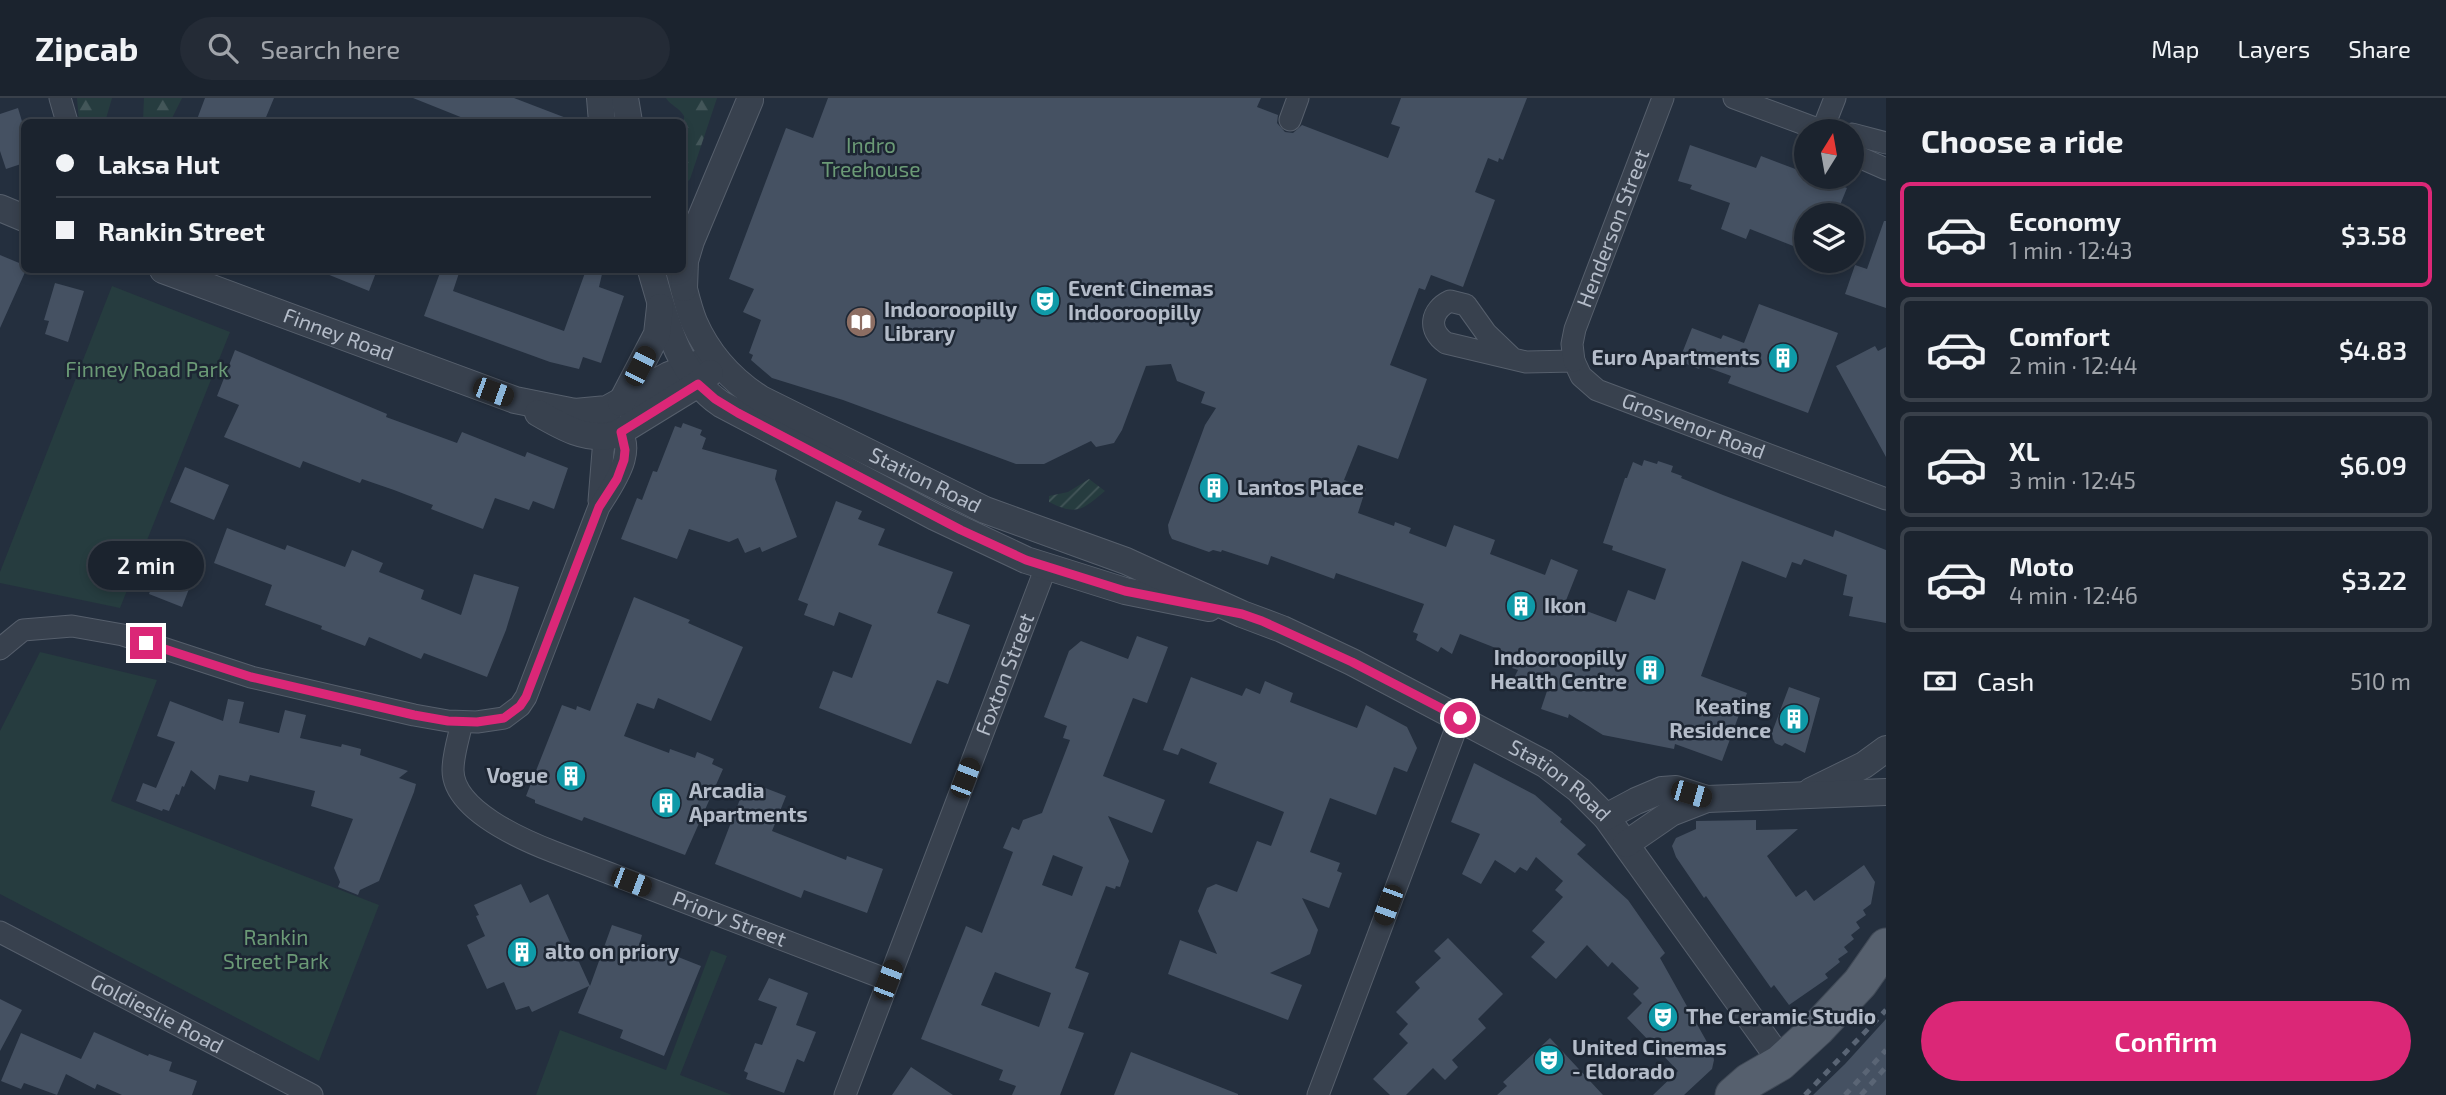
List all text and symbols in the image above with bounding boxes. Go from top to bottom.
search box [180,17,670,80]
text: Zipcab [35,28,138,68]
icon: search [204,29,242,67]
text: Search here [260,33,400,64]
text: Map [2151,34,2199,63]
text: Layers [2237,34,2310,63]
text: Share [2348,34,2411,63]
north arrow [1794,119,1864,189]
map controls [1794,119,1864,273]
text: Choose a ride [1921,121,2124,159]
park label: Indro Treehouse [822,132,921,181]
street label: Henderson Street [1570,145,1653,310]
text: Laksa Hut [98,148,220,179]
button: layers [1794,203,1864,273]
icon: car [1925,203,1988,266]
text: Economy [2009,205,2121,236]
text: Rankin Street [98,215,265,246]
text: $3.58 [2341,219,2407,250]
text: 1 min · 12:43 [2009,236,2133,264]
place label: Event Cinemas Indooroopilly [1068,275,1214,325]
theatre icon: Event Cinemas Indooroopilly [1028,284,1062,318]
place label: Indooroopilly Library [884,296,1017,346]
street label: Finney Road [280,302,398,365]
library icon: Indooroopilly Library [844,305,878,339]
icon: car [1925,318,1988,381]
text: Comfort [2009,320,2110,351]
text: $4.83 [2339,334,2407,365]
building icon: Euro Apartments [1766,341,1800,375]
car [622,343,659,389]
place label: Euro Apartments [1592,344,1760,369]
text: 2 min · 12:44 [2009,351,2138,379]
park label: Finney Road Park [65,356,229,381]
car [470,375,517,409]
street label: Grosvenor Road [1619,387,1769,463]
icon: car [1925,433,1988,496]
text: XL [2009,435,2040,466]
street label: Station Road [866,441,986,517]
text: $6.09 [2340,449,2407,480]
text: 3 min · 12:45 [2009,466,2136,494]
building icon: Lantos Place [1197,471,1231,505]
place label: Lantos Place [1237,474,1364,499]
callout: 2 min [88,542,204,590]
icon: car [1925,548,1988,611]
text: Moto [2009,550,2074,581]
text: 2 min [117,551,175,579]
text: $3.22 [2342,564,2407,595]
text: 4 min · 12:46 [2009,581,2138,609]
building icon: Ikon [1504,589,1538,623]
place label: Ikon [1544,592,1587,617]
street label: Foxton Street [969,609,1038,739]
route end [130,627,162,659]
place label: Indooroopilly Health Centre [1490,644,1627,693]
building icon: Indooroopilly Health Centre [1633,653,1667,687]
icon: cash [1921,662,1959,700]
text: Cash [1977,665,2034,696]
text: 510 m [2350,667,2411,695]
place label: Keating Residence [1669,693,1771,742]
route start [1444,702,1476,734]
building icon: Keating Residence [1777,702,1811,736]
street label: Station Road [1505,733,1617,826]
car [948,755,983,801]
building icon: Vogue [554,759,588,793]
place label: Vogue [486,762,548,787]
place label: Arcadia Apartments [689,777,808,826]
car [1668,778,1715,810]
building icon: Arcadia Apartments [649,786,683,820]
car [608,865,655,899]
car [1371,882,1406,928]
street label: Priory Street [669,885,790,951]
park label: Rankin Street Park [223,924,329,973]
building icon: alto on priory [505,935,539,969]
place label: alto on priory [545,938,679,964]
car [871,957,906,1003]
street label: Goldieslie Road [87,968,228,1058]
theatre icon: The Ceramic Studio [1646,1000,1680,1034]
button: Confirm [1921,1001,2411,1081]
place label: The Ceramic Studio [1686,1003,1876,1028]
place label: United Cinemas - Eldorado [1572,1034,1727,1083]
theatre icon: United Cinemas - Eldorado [1532,1043,1566,1077]

